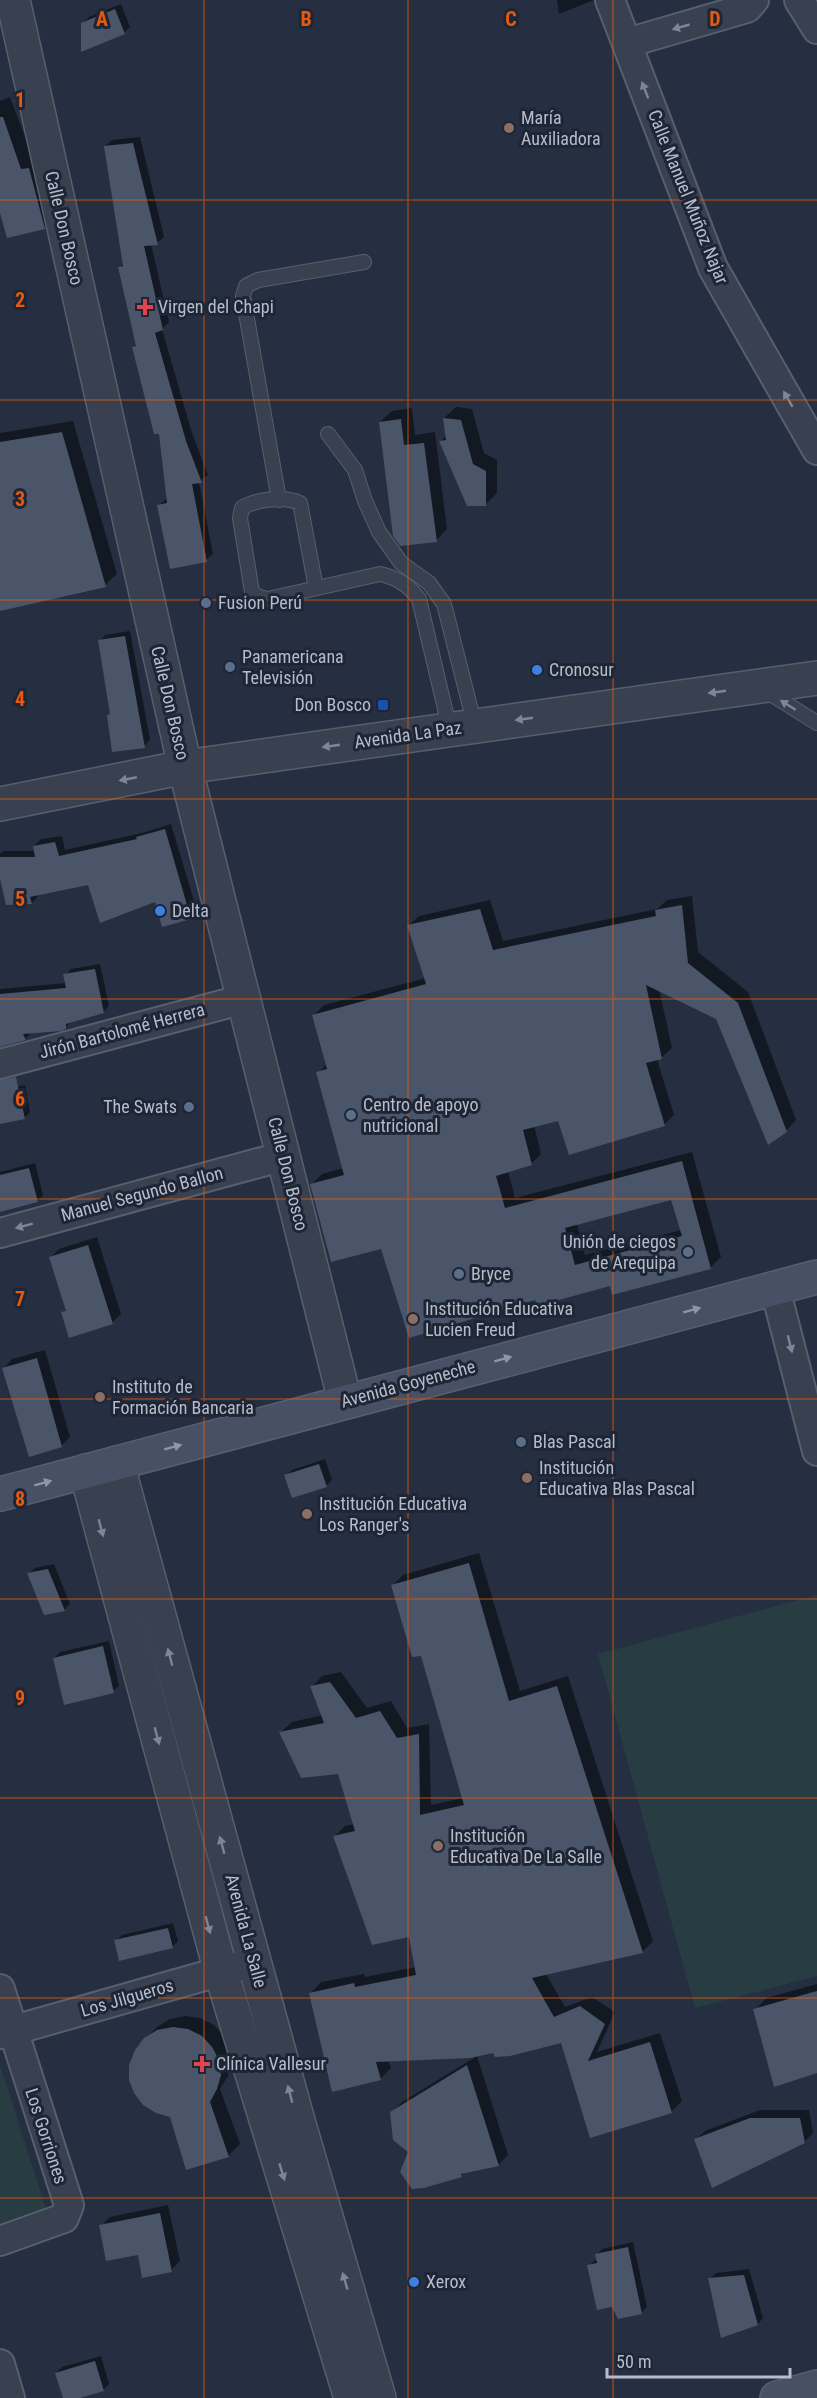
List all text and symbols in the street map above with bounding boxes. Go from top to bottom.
text: A [96,7,108,31]
text: B [300,7,312,31]
text: C [505,7,517,31]
text: D [709,7,721,31]
one-way arrow [672,23,690,32]
one-way arrow [640,80,650,98]
text: 1 [15,88,25,112]
place label: María Auxiliadora [521,107,601,149]
street label: Calle Manuel Muñoz Najar [644,107,733,287]
marker: María Auxiliadora [502,121,516,135]
street label: Calle Don Bosco [41,169,88,287]
text: 2 [15,288,25,312]
place label: Virgen del Chapi [158,296,274,317]
marker: Virgen del Chapi [136,298,154,316]
one-way arrow [783,390,793,407]
text: 3 [15,487,25,511]
place label: Fusion Perú [218,592,302,613]
marker: Fusion Perú [199,596,213,610]
street label: Calle Don Bosco [147,644,194,762]
place label: Panamericana Televisión [242,646,344,688]
place label: Cronosur [549,659,614,680]
marker: Panamericana Televisión [223,660,237,674]
marker: Cronosur [530,663,544,677]
text: 4 [15,687,25,711]
one-way arrow [708,688,727,697]
place label: Don Bosco [294,694,371,715]
marker: Don Bosco [376,698,390,712]
one-way arrow [780,699,796,710]
one-way arrow [515,715,534,724]
street label: Avenida La Paz [353,717,463,752]
one-way arrow [322,742,341,751]
one-way arrow [118,775,137,784]
text: 5 [15,887,25,911]
place label: Delta [172,900,209,921]
marker: Delta [153,904,167,918]
street label: Jirón Bartolomé Herrera [37,998,207,1063]
text: 6 [15,1087,25,1111]
place label: Centro de apoyo nutricional [363,1094,478,1136]
place label: The Swats [103,1096,177,1117]
marker: The Swats [182,1100,196,1114]
marker: Centro de apoyo nutricional [344,1108,358,1122]
street label: Calle Don Bosco [264,1115,313,1233]
street label: Manuel Segundo Ballon [59,1162,225,1225]
one-way arrow [15,1222,33,1231]
place label: Unión de ciegos de Arequipa [563,1231,676,1273]
marker: Unión de ciegos de Arequipa [681,1245,695,1259]
place label: Bryce [471,1263,511,1284]
marker: Bryce [452,1267,466,1281]
text: 7 [15,1287,25,1311]
place label: Institución Educativa Lucien Freud [425,1298,573,1340]
one-way arrow [683,1304,701,1314]
marker: Institución Educativa Lucien Freud [406,1312,420,1326]
one-way arrow [785,1335,795,1354]
one-way arrow [495,1354,513,1363]
street label: Avenida Goyeneche [338,1355,477,1412]
place label: Instituto de Formación Bancaria [112,1376,254,1418]
marker: Instituto de Formación Bancaria [93,1390,107,1404]
place label: Blas Pascal [533,1431,616,1452]
marker: Blas Pascal [514,1435,528,1449]
one-way arrow [164,1442,182,1452]
place label: Institución Educativa Blas Pascal [539,1457,695,1499]
marker: Institución Educativa Blas Pascal [520,1471,534,1485]
one-way arrow [34,1478,52,1487]
text: 8 [15,1487,25,1511]
place label: Institución Educativa Los Ranger's [319,1493,467,1535]
marker: Institución Educativa Los Ranger's [300,1507,314,1521]
one-way arrow [96,1519,106,1537]
one-way arrow [165,1648,175,1666]
text: 9 [15,1686,25,1710]
one-way arrow [153,1727,162,1745]
place label: Institución Educativa De La Salle [450,1825,602,1867]
one-way arrow [217,1836,226,1854]
marker: Institución Educativa De La Salle [431,1839,445,1853]
street label: Avenida La Salle [221,1872,272,1990]
one-way arrow [204,1916,213,1934]
street label: Los Jilgueros [78,1974,176,2021]
place label: Clínica Vallesur [216,2053,326,2074]
marker: Clínica Vallesur [193,2055,211,2073]
street label: Los Gorriones [21,2085,72,2186]
one-way arrow [285,2085,295,2103]
one-way arrow [278,2163,287,2181]
place label: Xerox [426,2271,466,2292]
one-way arrow [340,2272,349,2290]
marker: Xerox [407,2275,421,2289]
scale bar [607,2341,790,2379]
text: 50 m [616,2351,651,2372]

